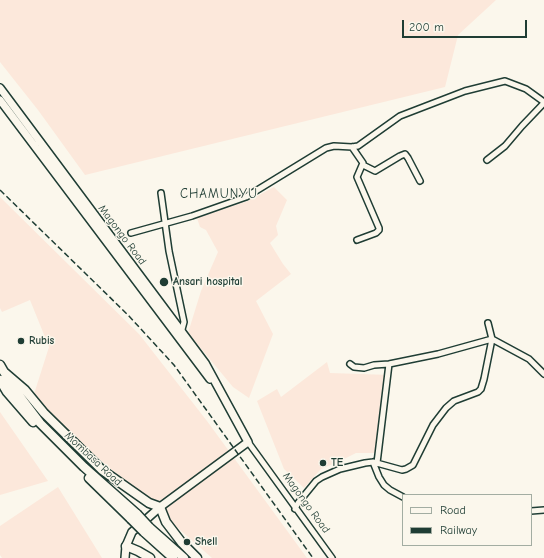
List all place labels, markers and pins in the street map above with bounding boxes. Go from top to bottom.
place label: Ansari hospital [173,275,242,289]
marker: Ansari hospital [158,276,170,288]
place label: Rubis [29,334,54,348]
marker: Rubis [16,336,26,346]
place label: TE [331,456,343,470]
marker: TE [318,458,328,468]
place label: Shell [195,535,217,549]
marker: Shell [182,537,192,547]

